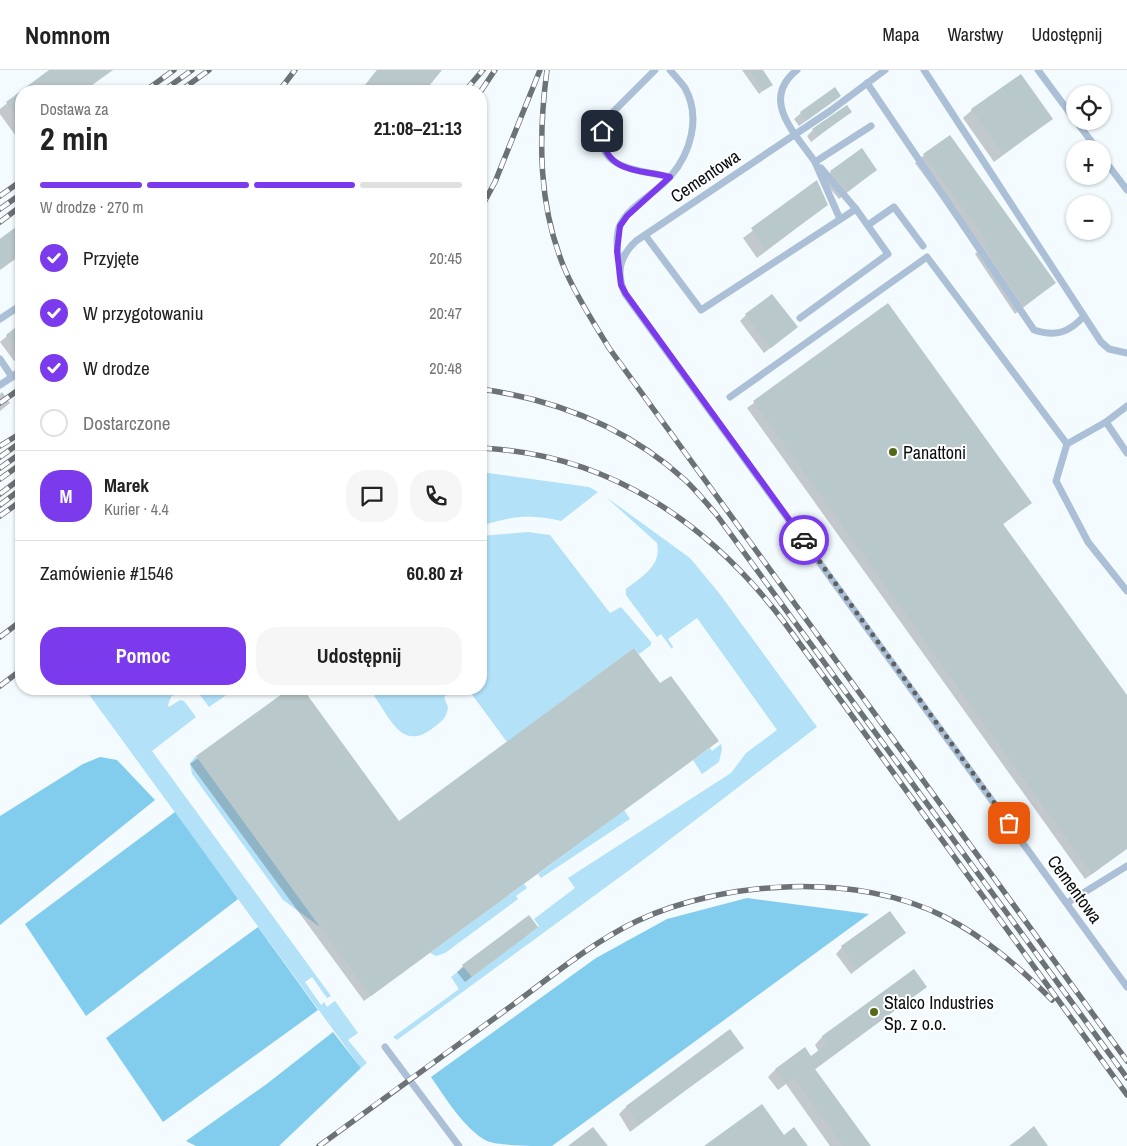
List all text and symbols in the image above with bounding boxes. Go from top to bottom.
text: Nomnom [25,19,110,51]
text: Mapa [882,22,919,47]
text: Warstwy [947,22,1003,47]
text: Udostępnij [1031,22,1102,47]
map controls [1066,85,1111,240]
button: locate [1066,85,1111,130]
text: Dostawa za [40,98,109,120]
pin [581,110,623,152]
text: 21:08–21:13 [374,115,462,141]
text: 2 min [40,117,109,160]
icon: home [588,117,616,145]
button: + [1066,140,1111,185]
street label: Cementowa [665,144,745,208]
button: − [1066,195,1111,240]
text: W drodze · 270 m [40,196,144,218]
icon: check [40,244,68,272]
text: Przyjęte [83,245,139,271]
text: 20:45 [429,247,462,269]
icon: check [40,299,68,327]
text: W przygotowaniu [83,300,203,326]
text: 20:47 [429,302,462,324]
icon: check [40,354,68,382]
text: W drodze [83,355,150,381]
text: 20:48 [429,357,462,379]
text: Dostarczone [83,410,170,436]
place label: Panattoni [903,440,966,465]
marker: Panattoni [887,446,899,458]
button: chat [346,470,398,522]
button: phone [410,470,462,522]
text: Marek [104,472,149,498]
text: M [60,483,72,509]
text: Kurier · 4.4 [104,498,169,520]
courier [779,515,829,565]
icon: car [790,526,818,554]
text: Zamówienie #1546 [40,560,173,586]
text: 60.80 zł [407,560,462,586]
button: Pomoc [40,627,246,685]
button: Udostępnij [256,627,462,685]
pin [988,802,1030,844]
icon: bag [995,809,1023,837]
street label: Cementowa [1042,850,1108,928]
place label: Stalco Industries Sp. z o.o. [884,990,994,1036]
marker: Stalco Industries Sp. z o.o. [868,1006,880,1018]

